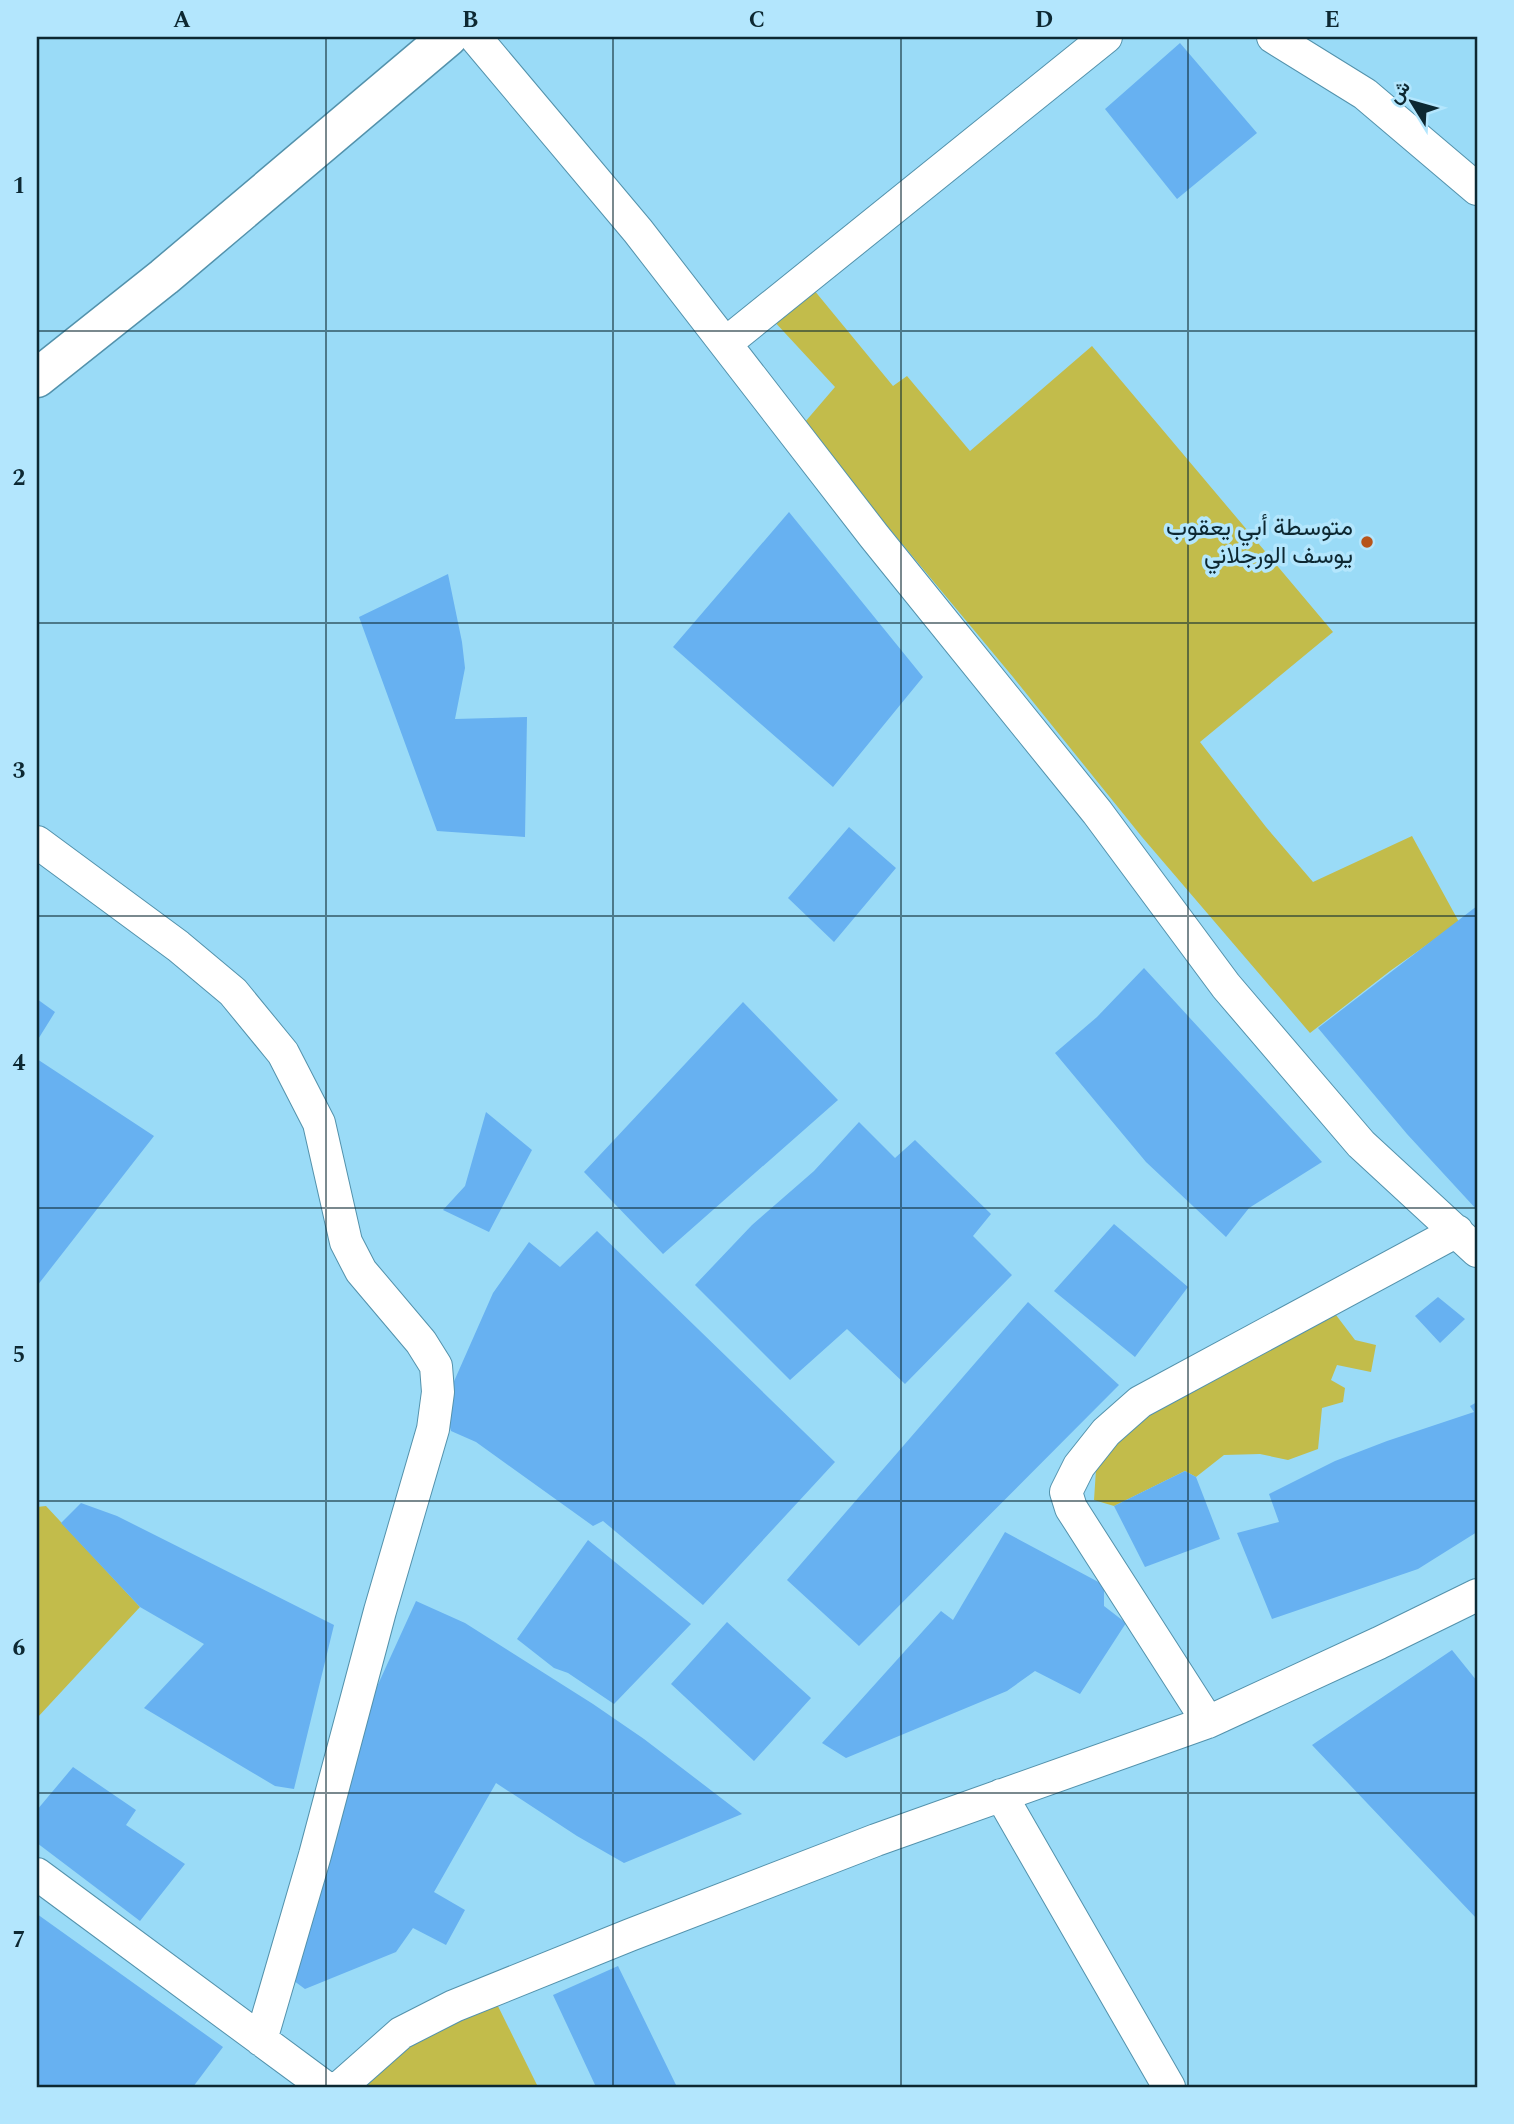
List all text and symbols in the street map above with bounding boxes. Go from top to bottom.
text: A [173,3,191,38]
text: B [462,3,478,38]
text: C [749,3,765,38]
text: D [1035,3,1053,38]
text: E [1324,3,1340,38]
north arrow [1378,66,1448,136]
text: ش [1381,75,1418,111]
text: 1 [13,169,25,204]
text: 2 [13,461,26,496]
place label: متوسطة أبي يعقوب يوسف الورجلاني [1166,510,1353,574]
marker: متوسطة أبي يعقوب يوسف الورجلاني [1359,534,1375,550]
text: 3 [13,754,26,789]
text: 4 [13,1046,26,1081]
text: 5 [13,1338,25,1373]
text: 6 [13,1631,26,1666]
text: 7 [13,1923,25,1958]

